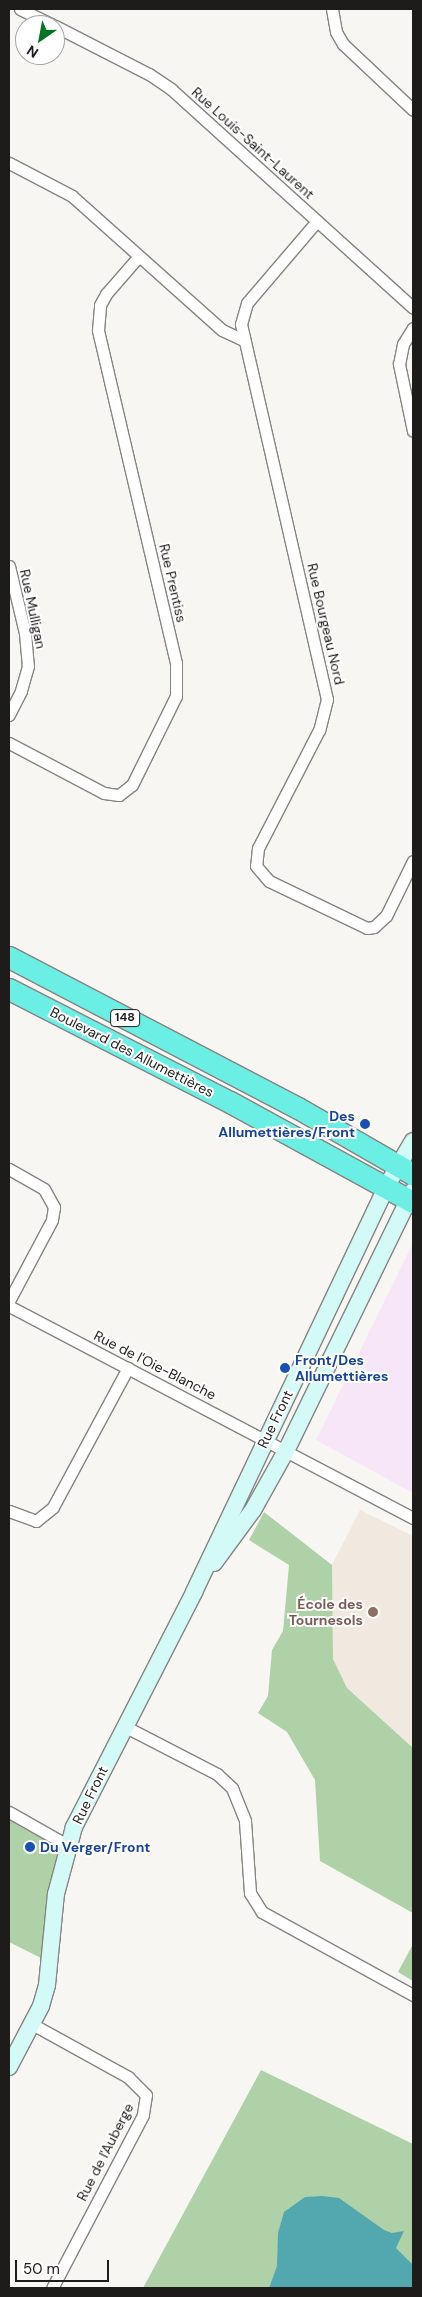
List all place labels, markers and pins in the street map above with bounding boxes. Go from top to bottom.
place label: Des Allumettières/Front [218,1108,355,1140]
marker: Des Allumettières/Front [359,1118,371,1130]
place label: Front/Des Allumettières [295,1352,388,1384]
marker: Front/Des Allumettières [279,1362,291,1374]
place label: École des Tournesols [289,1596,363,1628]
marker: École des Tournesols [367,1606,379,1618]
place label: Du Verger/Front [40,1839,150,1855]
marker: Du Verger/Front [24,1841,36,1853]

